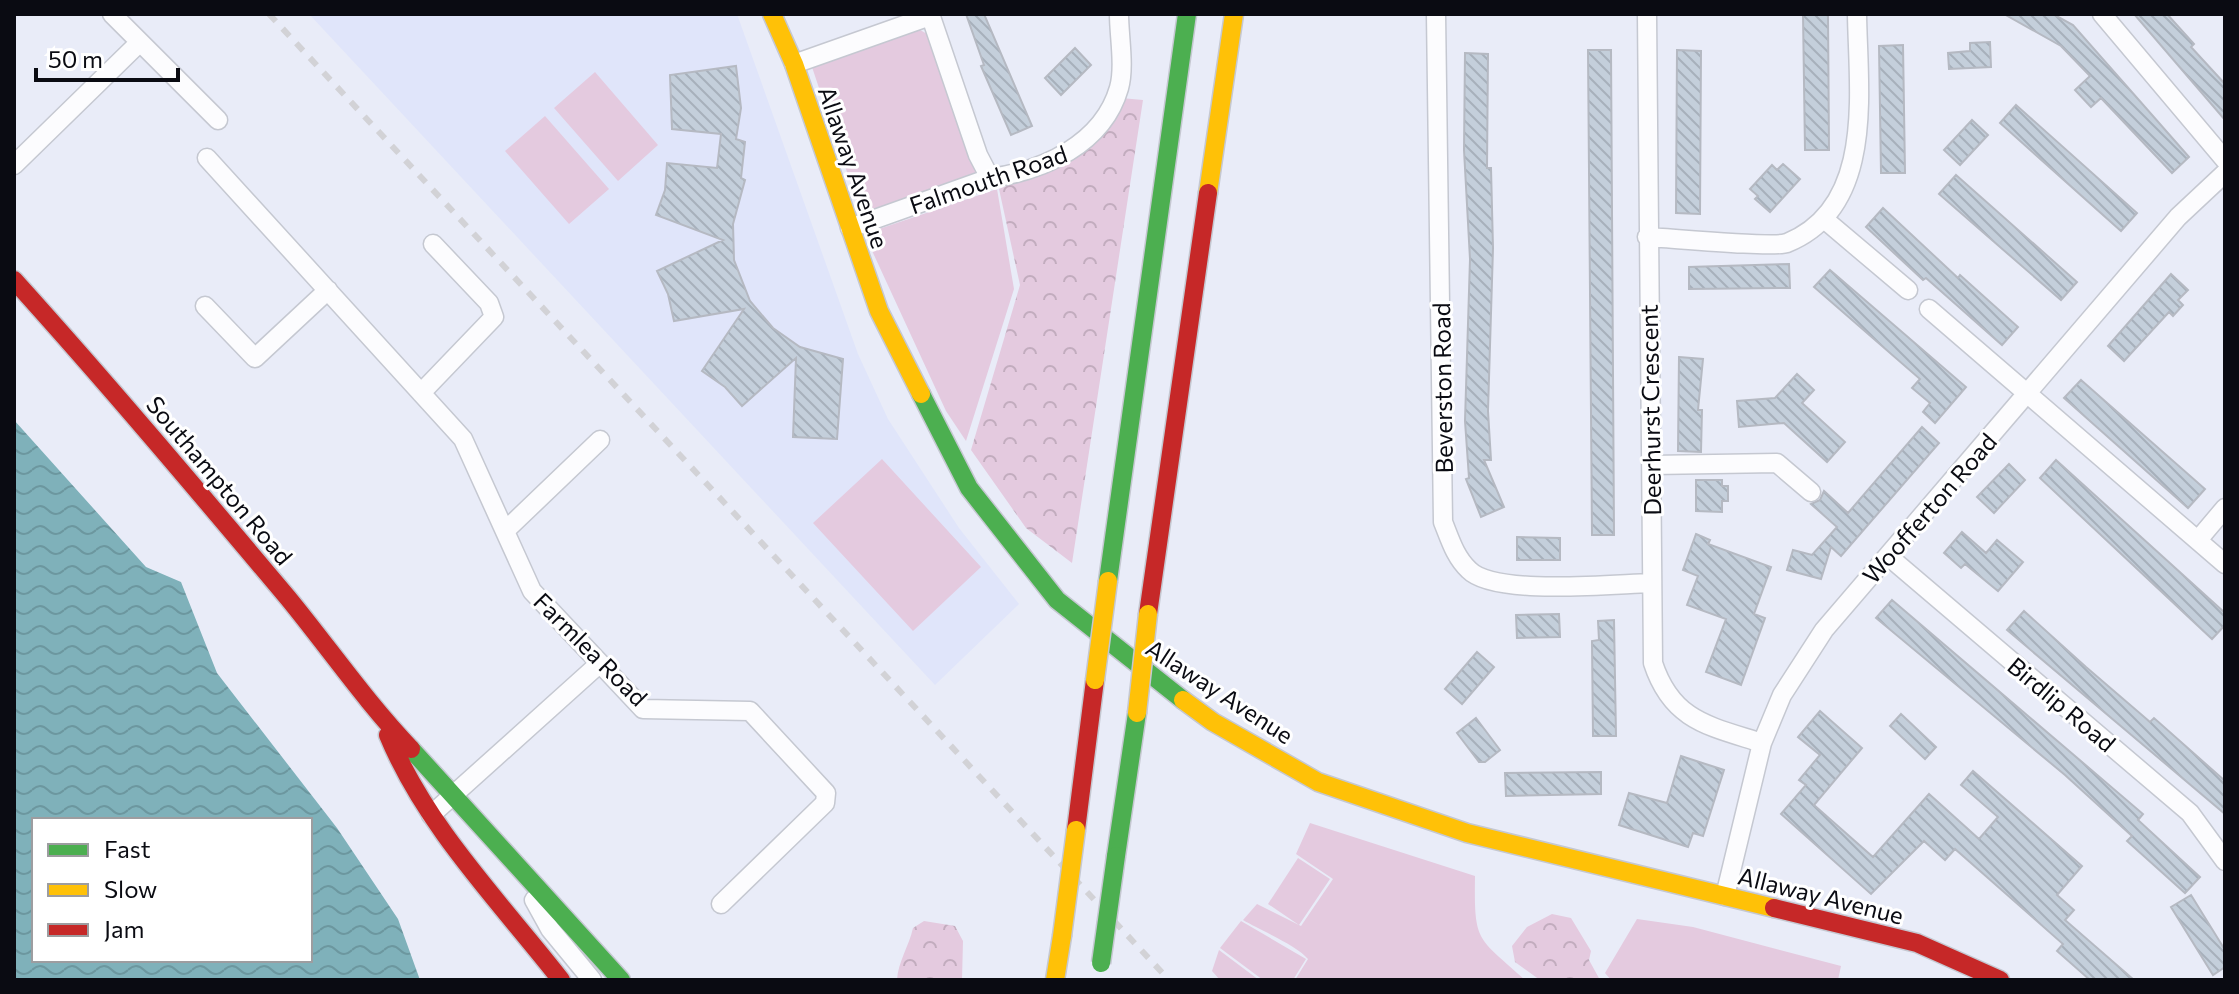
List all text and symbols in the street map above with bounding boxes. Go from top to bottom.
scale bar [36,32,178,82]
text: 50 m [48,44,103,73]
street label: Allaway Avenue [813,82,895,252]
street label: Falmouth Road [905,138,1071,220]
street label: Beverston Road [1426,302,1458,474]
street label: Deerhurst Crescent [1634,304,1666,516]
street label: Southampton Road [141,390,299,570]
street label: Woofferton Road [1856,427,2002,589]
street label: Farmlea Road [528,586,654,712]
street label: Allaway Avenue [1141,633,1299,749]
street label: Birdlip Road [2002,651,2122,757]
legend [32,818,312,962]
text: Fast [104,834,151,863]
street label: Allaway Avenue [1735,860,1907,930]
text: Slow [104,874,157,903]
text: Jam [104,914,144,943]

